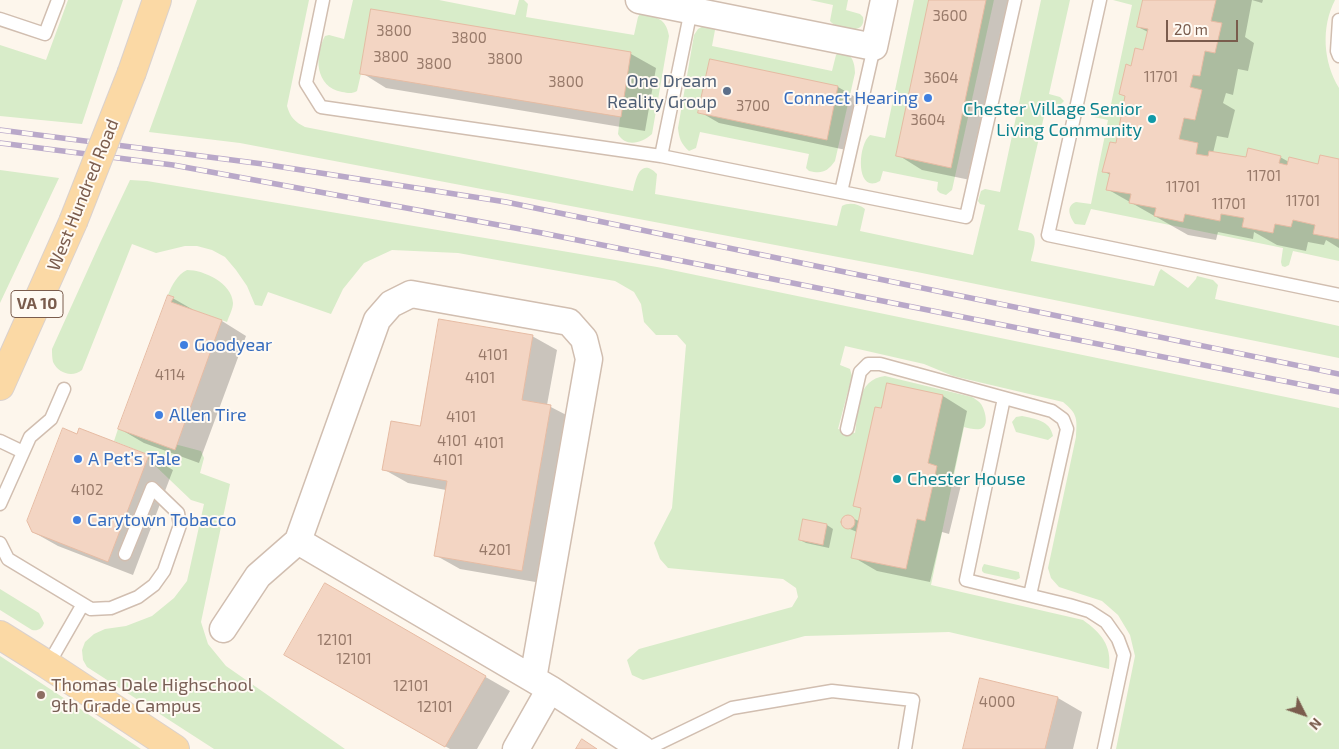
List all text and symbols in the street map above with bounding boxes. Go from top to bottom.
house number: 3600 [932,7,968,25]
scale bar [1169,10,1242,42]
text: 20 m [1174,20,1208,38]
house number: 3800 [376,22,412,40]
house number: 3800 [451,29,487,47]
house number: 3800 [373,48,409,66]
house number: 3800 [487,50,523,68]
house number: 3800 [416,55,452,73]
house number: 11701 [1144,68,1178,86]
house number: 3604 [923,69,959,87]
place label: One Dream Reality Group [607,70,717,112]
house number: 3800 [548,73,584,91]
marker: One Dream Reality Group [721,85,733,97]
place label: Connect Hearing [784,87,918,109]
marker: Connect Hearing [922,92,934,104]
house number: 3700 [736,97,770,115]
place label: Chester Village Senior Living Community [963,98,1142,140]
house number: 3604 [910,111,946,129]
marker: Chester Village Senior Living Community [1146,113,1158,125]
street label: West Hundred Road [43,116,123,274]
house number: 11701 [1247,167,1281,185]
house number: 11701 [1166,178,1200,196]
house number: 11701 [1286,192,1320,210]
house number: 11701 [1212,195,1246,213]
road number: VA 10 [11,290,63,318]
place label: Goodyear [194,334,272,356]
marker: Goodyear [178,339,190,351]
house number: 4101 [478,346,508,364]
house number: 4114 [155,366,185,384]
house number: 4101 [465,369,495,387]
place label: Allen Tire [169,404,247,426]
house number: 4101 [446,408,476,426]
marker: Allen Tire [153,409,165,421]
house number: 4101 [437,432,467,450]
house number: 4101 [474,434,504,452]
place label: A Pet’s Tale [88,448,181,470]
house number: 4101 [433,451,463,469]
marker: A Pet’s Tale [72,453,84,465]
place label: Chester House [907,468,1026,490]
marker: Chester House [891,473,903,485]
house number: 4102 [71,481,103,499]
place label: Carytown Tobacco [87,509,237,531]
marker: Carytown Tobacco [71,514,83,526]
house number: 4201 [479,541,511,559]
house number: 12101 [317,631,353,649]
house number: 12101 [336,650,372,668]
place label: Thomas Dale Highschool 9th Grade Campus [51,674,253,716]
house number: 12101 [393,677,429,695]
marker: Thomas Dale Highschool 9th Grade Campus [35,689,47,701]
north arrow [1279,689,1329,739]
house number: 4000 [979,693,1015,711]
house number: 12101 [417,698,453,716]
text: N [1306,715,1325,734]

